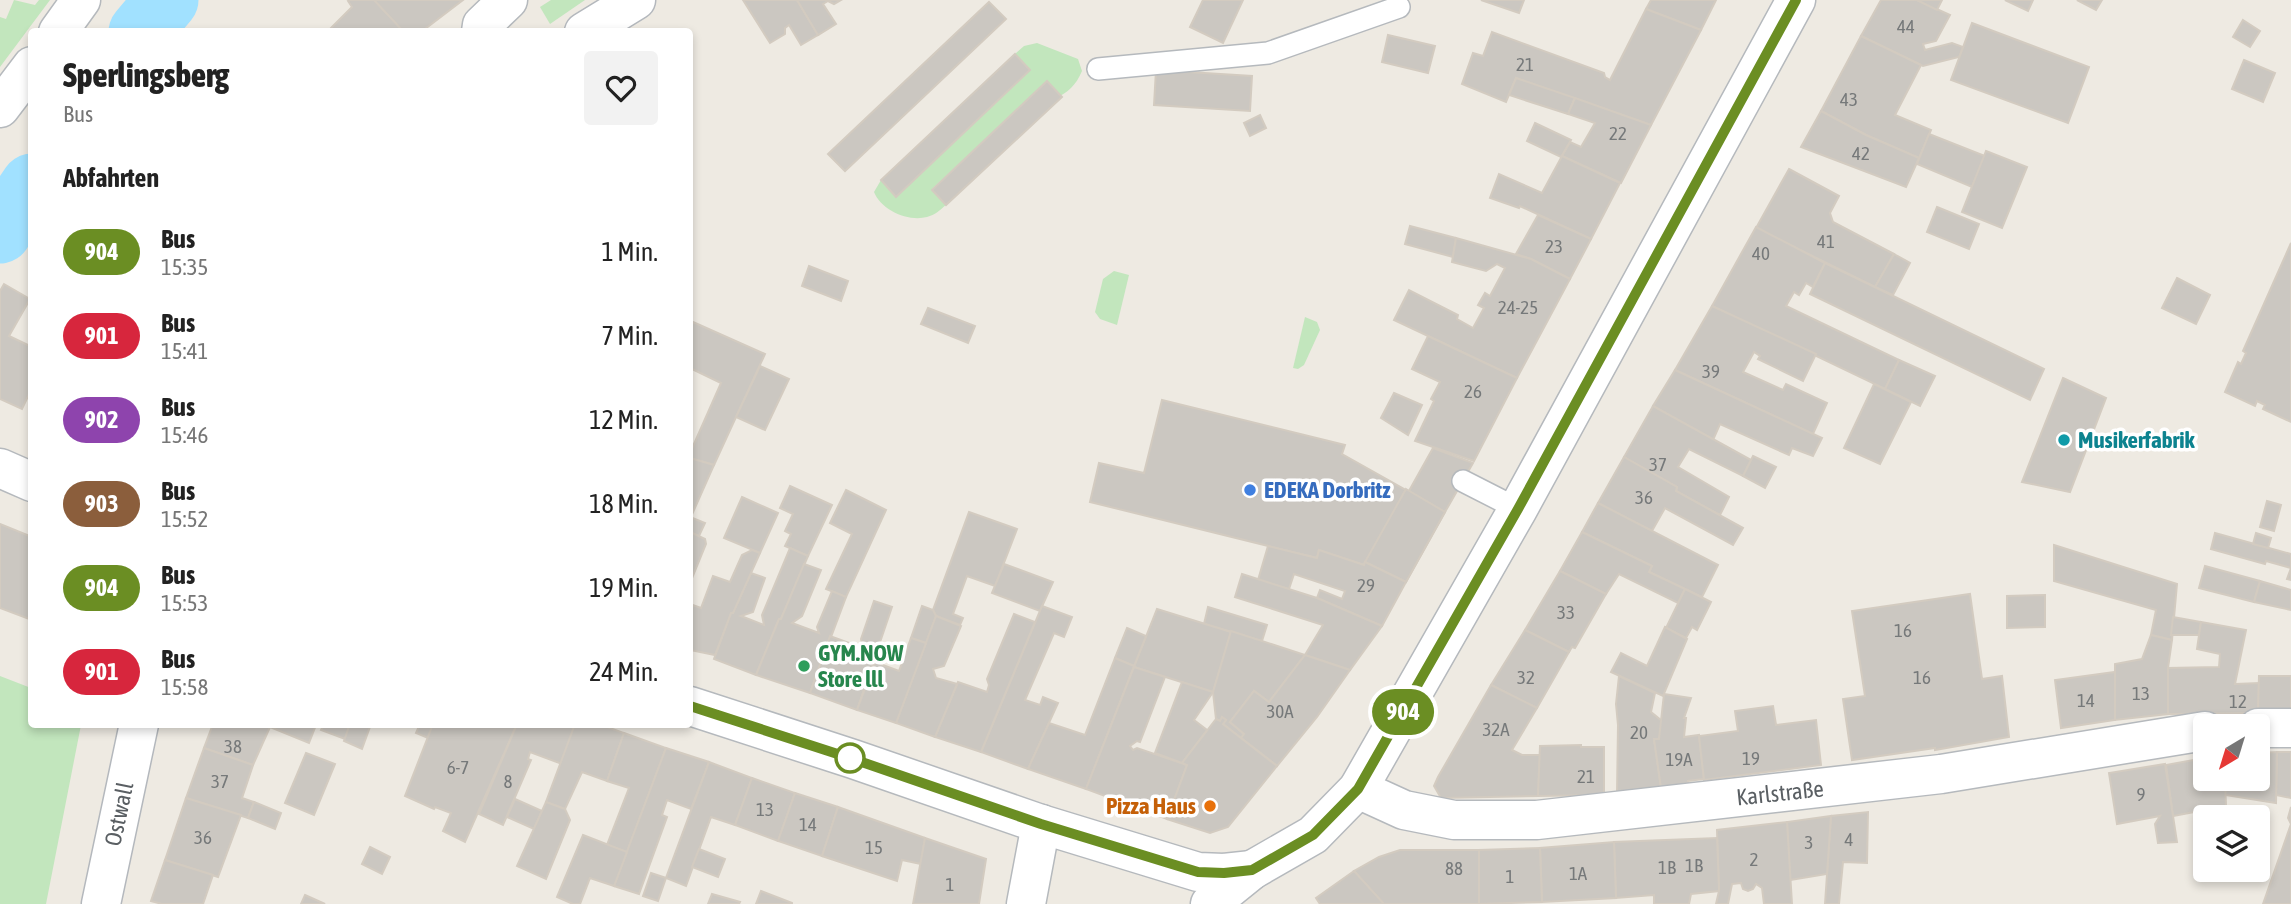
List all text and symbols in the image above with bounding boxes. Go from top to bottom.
house number: 44 [1897,15,1915,37]
button: heart [584,51,658,125]
house number: 21 [1516,53,1534,75]
text: Sperlingsberg [63,56,229,94]
house number: 43 [1840,88,1858,110]
text: Bus [63,101,93,127]
house number: 22 [1609,122,1627,144]
house number: 42 [1852,142,1870,164]
text: Abfahrten [63,163,159,193]
text: Bus [161,224,195,254]
house number: 41 [1817,230,1835,252]
house number: 23 [1545,235,1563,257]
text: 1 Min. [602,237,658,267]
text: 904 [85,238,118,265]
house number: 40 [1752,242,1770,264]
text: 15:35 [161,254,208,280]
house number: 24-25 [1498,296,1538,318]
text: Bus [161,308,195,338]
text: 7 Min. [602,321,658,351]
text: 901 [85,322,118,349]
text: 15:41 [161,338,208,364]
house number: 39 [1702,360,1720,382]
house number: 26 [1464,380,1482,402]
text: Bus [161,392,195,422]
text: 12 Min. [589,405,658,435]
text: 902 [85,406,118,433]
text: 15:46 [161,422,208,448]
place label: Musikerfabrik [2078,427,2196,453]
marker: Musikerfabrik [2056,432,2072,448]
house number: 37 [1649,453,1667,475]
text: Bus [161,476,195,506]
place label: EDEKA Dorbritz [1264,477,1391,503]
marker: EDEKA Dorbritz [1242,482,1258,498]
house number: 36 [1635,486,1653,508]
text: 18 Min. [589,489,658,519]
text: 903 [85,490,118,517]
text: 15:52 [161,506,208,532]
text: Bus [161,560,195,590]
text: 19 Min. [589,573,658,603]
text: 904 [85,574,118,601]
house number: 29 [1357,574,1375,596]
text: 15:53 [161,590,208,616]
house number: 33 [1557,601,1575,623]
house number: 16 [1894,619,1912,641]
place label: GYM.NOW Store lll [818,640,904,692]
text: Bus [161,644,195,674]
text: 24 Min. [589,657,658,687]
text: 901 [85,658,118,685]
marker: GYM.NOW Store lll [796,658,812,674]
house number: 32 [1517,666,1535,688]
house number: 16 [1913,666,1931,688]
text: 15:58 [161,674,208,700]
house number: 13 [2132,682,2150,704]
line badge: 904 [1363,689,1443,735]
house number: 14 [2077,689,2095,711]
house number: 12 [2229,690,2247,712]
text: 904 [1386,698,1420,725]
house number: 30A [1266,700,1294,722]
north arrow [2193,714,2270,791]
map controls [2193,714,2270,882]
house number: 32A [1482,718,1510,740]
house number: 20 [1630,721,1648,743]
house number: 38 [224,735,242,757]
unlabelled marker [835,743,865,773]
house number: 19 [1742,747,1760,769]
house number: 19A [1665,748,1693,770]
house number: 6-7 [447,756,469,778]
house number: 21 [1577,765,1595,787]
house number: 37 [211,770,229,792]
house number: 8 [504,770,513,792]
street label: Karlstraße [1735,776,1825,810]
street label: Ostwall [100,780,138,848]
house number: 9 [2137,783,2146,805]
place label: Pizza Haus [1106,793,1196,819]
house number: 13 [756,798,774,820]
marker: Pizza Haus [1202,798,1218,814]
button: layers [2193,805,2270,882]
house number: 14 [799,813,817,835]
house number: 36 [194,826,212,848]
house number: 4 [1845,828,1854,850]
house number: 3 [1805,831,1813,853]
house number: 15 [865,836,883,858]
house number: 2 [1750,848,1758,870]
house number: 1B [1685,854,1703,876]
house number: 1B [1658,856,1676,878]
house number: 88 [1445,857,1463,879]
house number: 1A [1569,862,1588,884]
house number: 1 [1506,865,1514,887]
house number: 1 [946,873,954,895]

